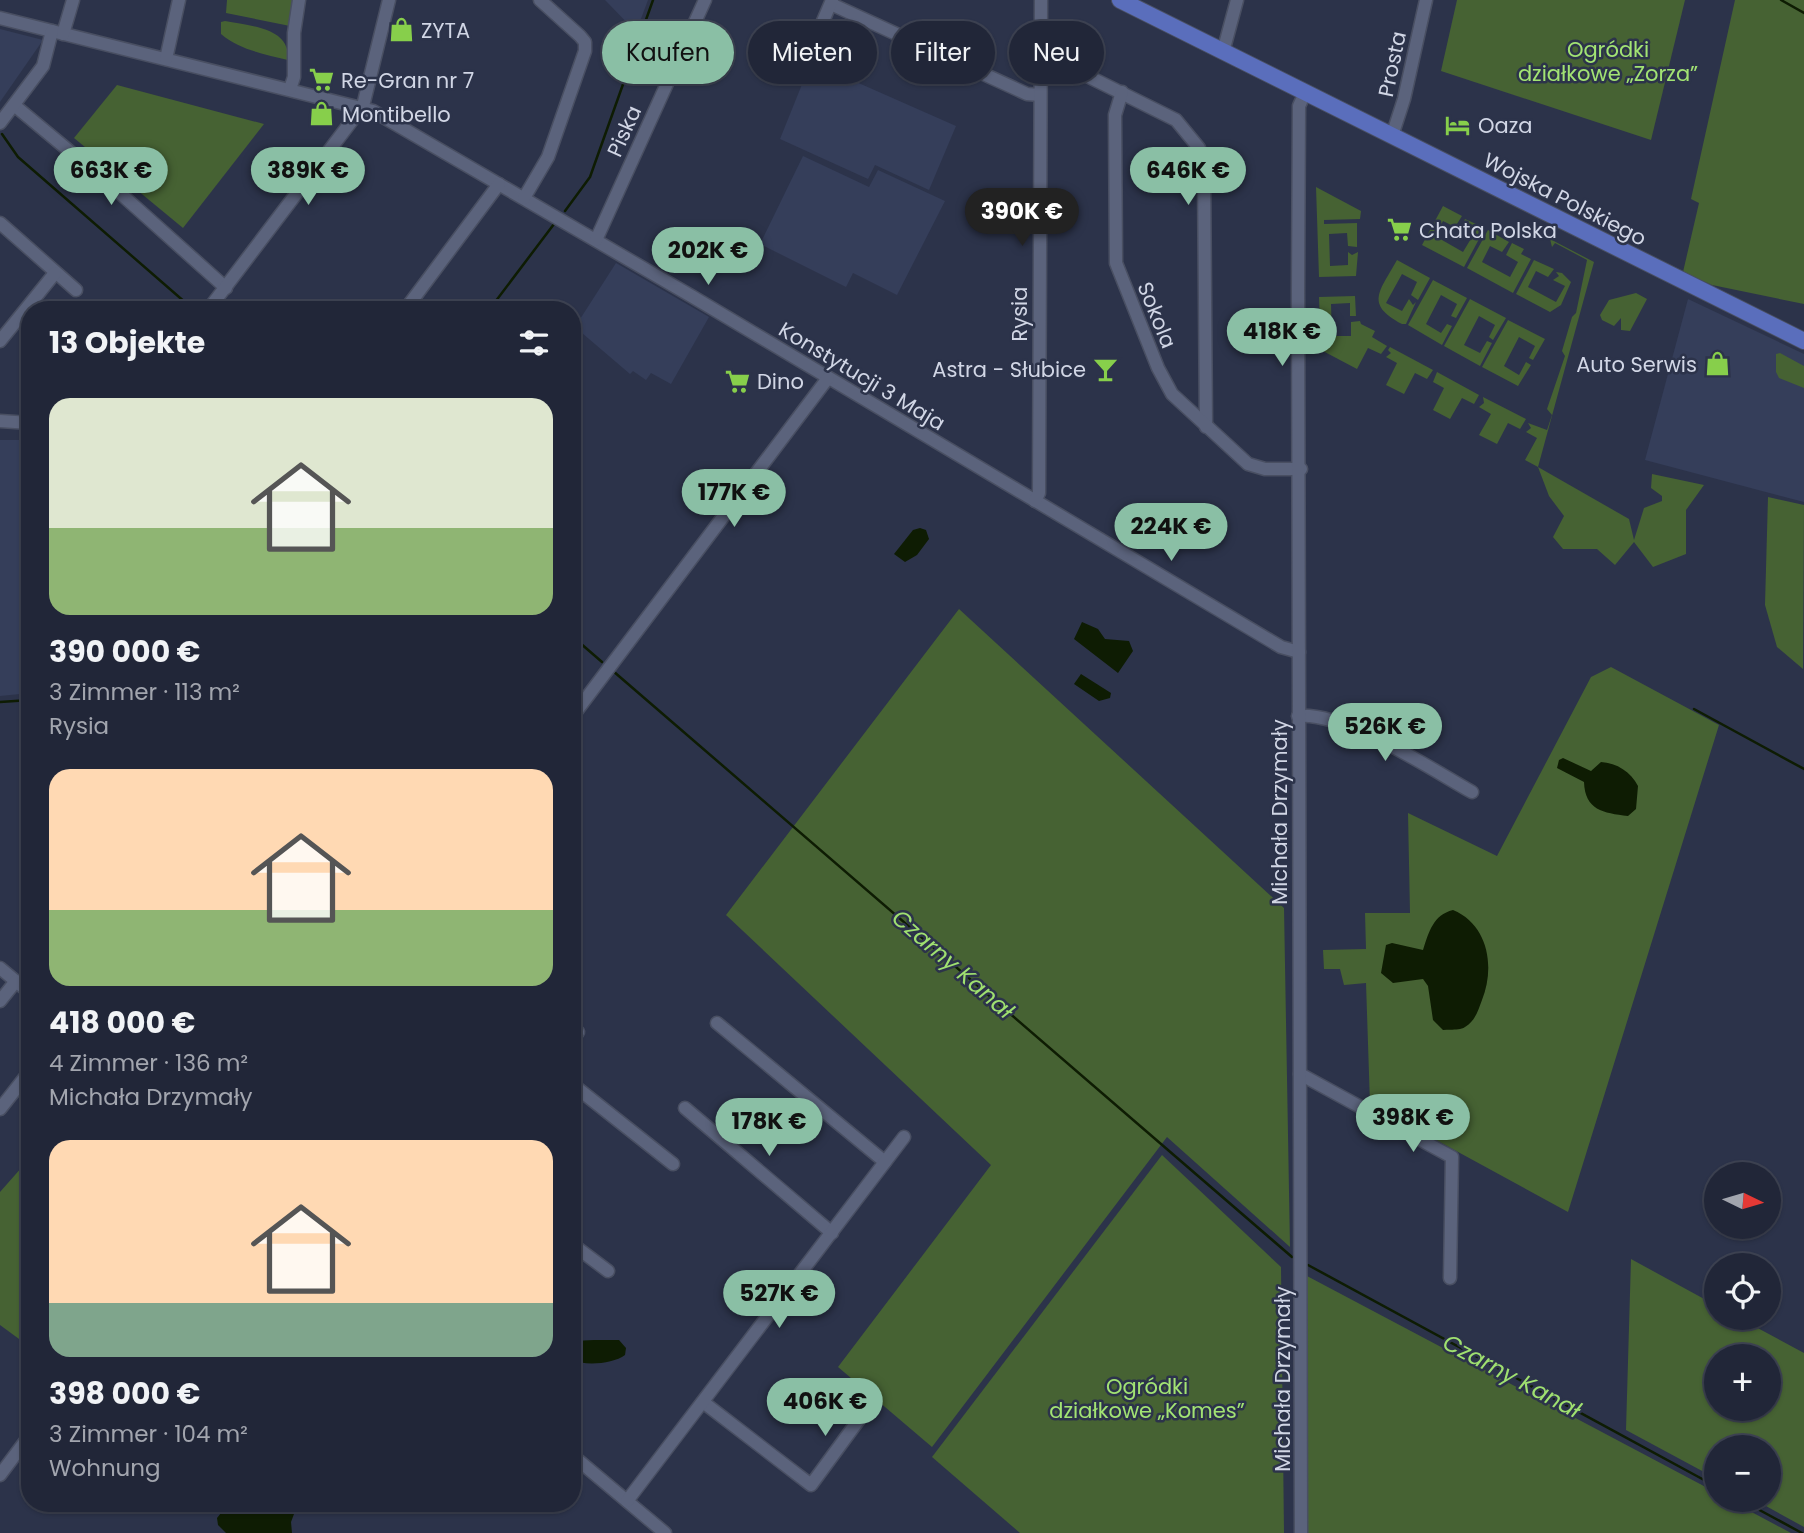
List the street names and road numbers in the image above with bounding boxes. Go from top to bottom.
street label: Prosta [1371,29,1413,99]
street label: Piska [600,101,648,161]
street label: Wojska Polskiego [1479,145,1651,253]
street label: Sokola [1131,277,1183,353]
street label: Rysia [1005,287,1034,341]
street label: Konstytucji 3 Maja [773,315,951,437]
street label: Michała Drzymały [1265,719,1294,905]
street label: Michała Drzymały [1268,1286,1297,1472]

